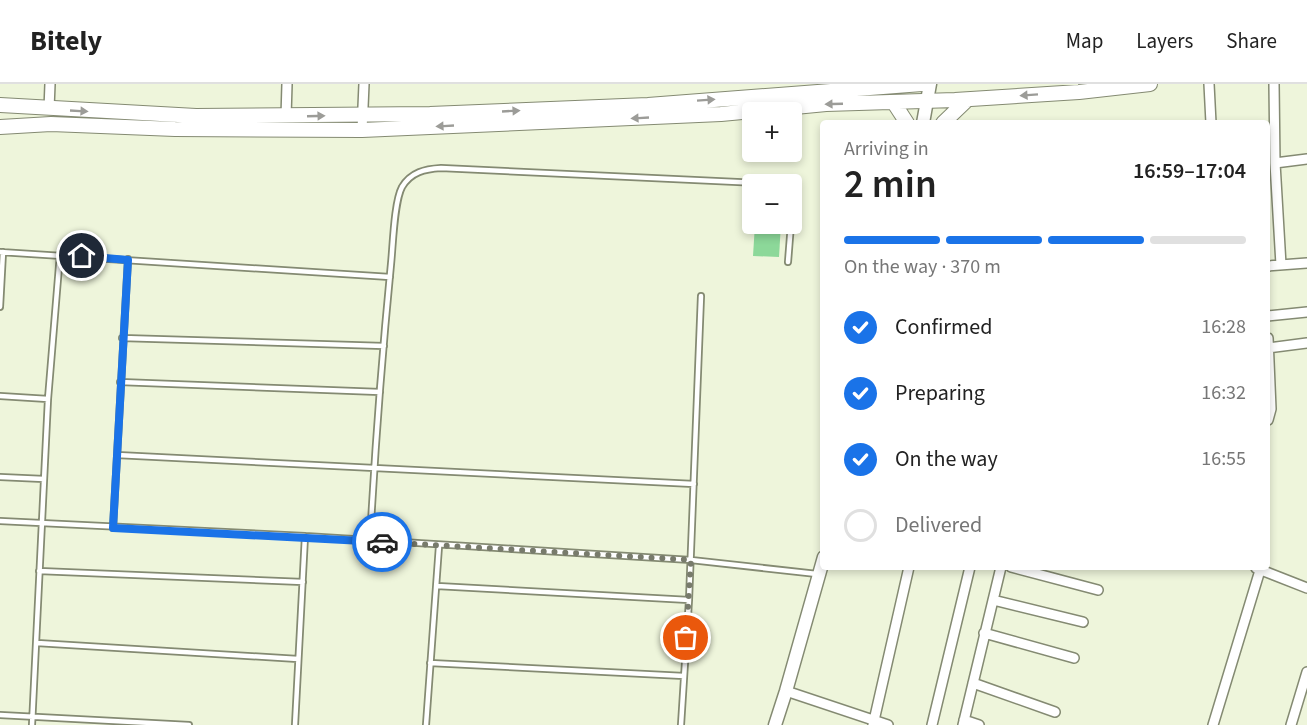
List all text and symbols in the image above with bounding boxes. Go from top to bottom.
text: Bitely [30,21,102,61]
text: Map [1066,26,1103,56]
text: Layers [1136,26,1193,56]
text: Share [1226,26,1277,56]
one-way arrow [1019,91,1038,100]
one-way arrow [696,96,715,105]
one-way arrow [825,99,844,109]
map controls [742,102,802,234]
button: + [742,102,802,162]
one-way arrow [70,106,89,115]
one-way arrow [502,107,521,116]
one-way arrow [307,111,326,120]
one-way arrow [630,113,649,122]
one-way arrow [435,121,454,131]
text: Arriving in [844,135,929,163]
text: 16:59–17:04 [1133,155,1246,187]
text: 2 min [844,157,937,213]
button: − [742,174,802,234]
pin [56,230,107,281]
icon: home [65,239,98,272]
text: On the way · 370 m [844,253,1001,281]
icon: check [844,311,877,344]
text: Confirmed [895,311,992,343]
text: 16:28 [1201,313,1246,341]
icon: check [844,377,877,410]
text: Preparing [895,377,985,409]
text: 16:32 [1201,379,1246,407]
icon: check [844,443,877,476]
text: On the way [895,443,998,475]
text: 16:55 [1201,445,1246,473]
text: Delivered [895,509,982,541]
courier [352,512,412,572]
icon: car [366,526,399,559]
pin [660,612,711,663]
icon: bag [669,621,702,654]

